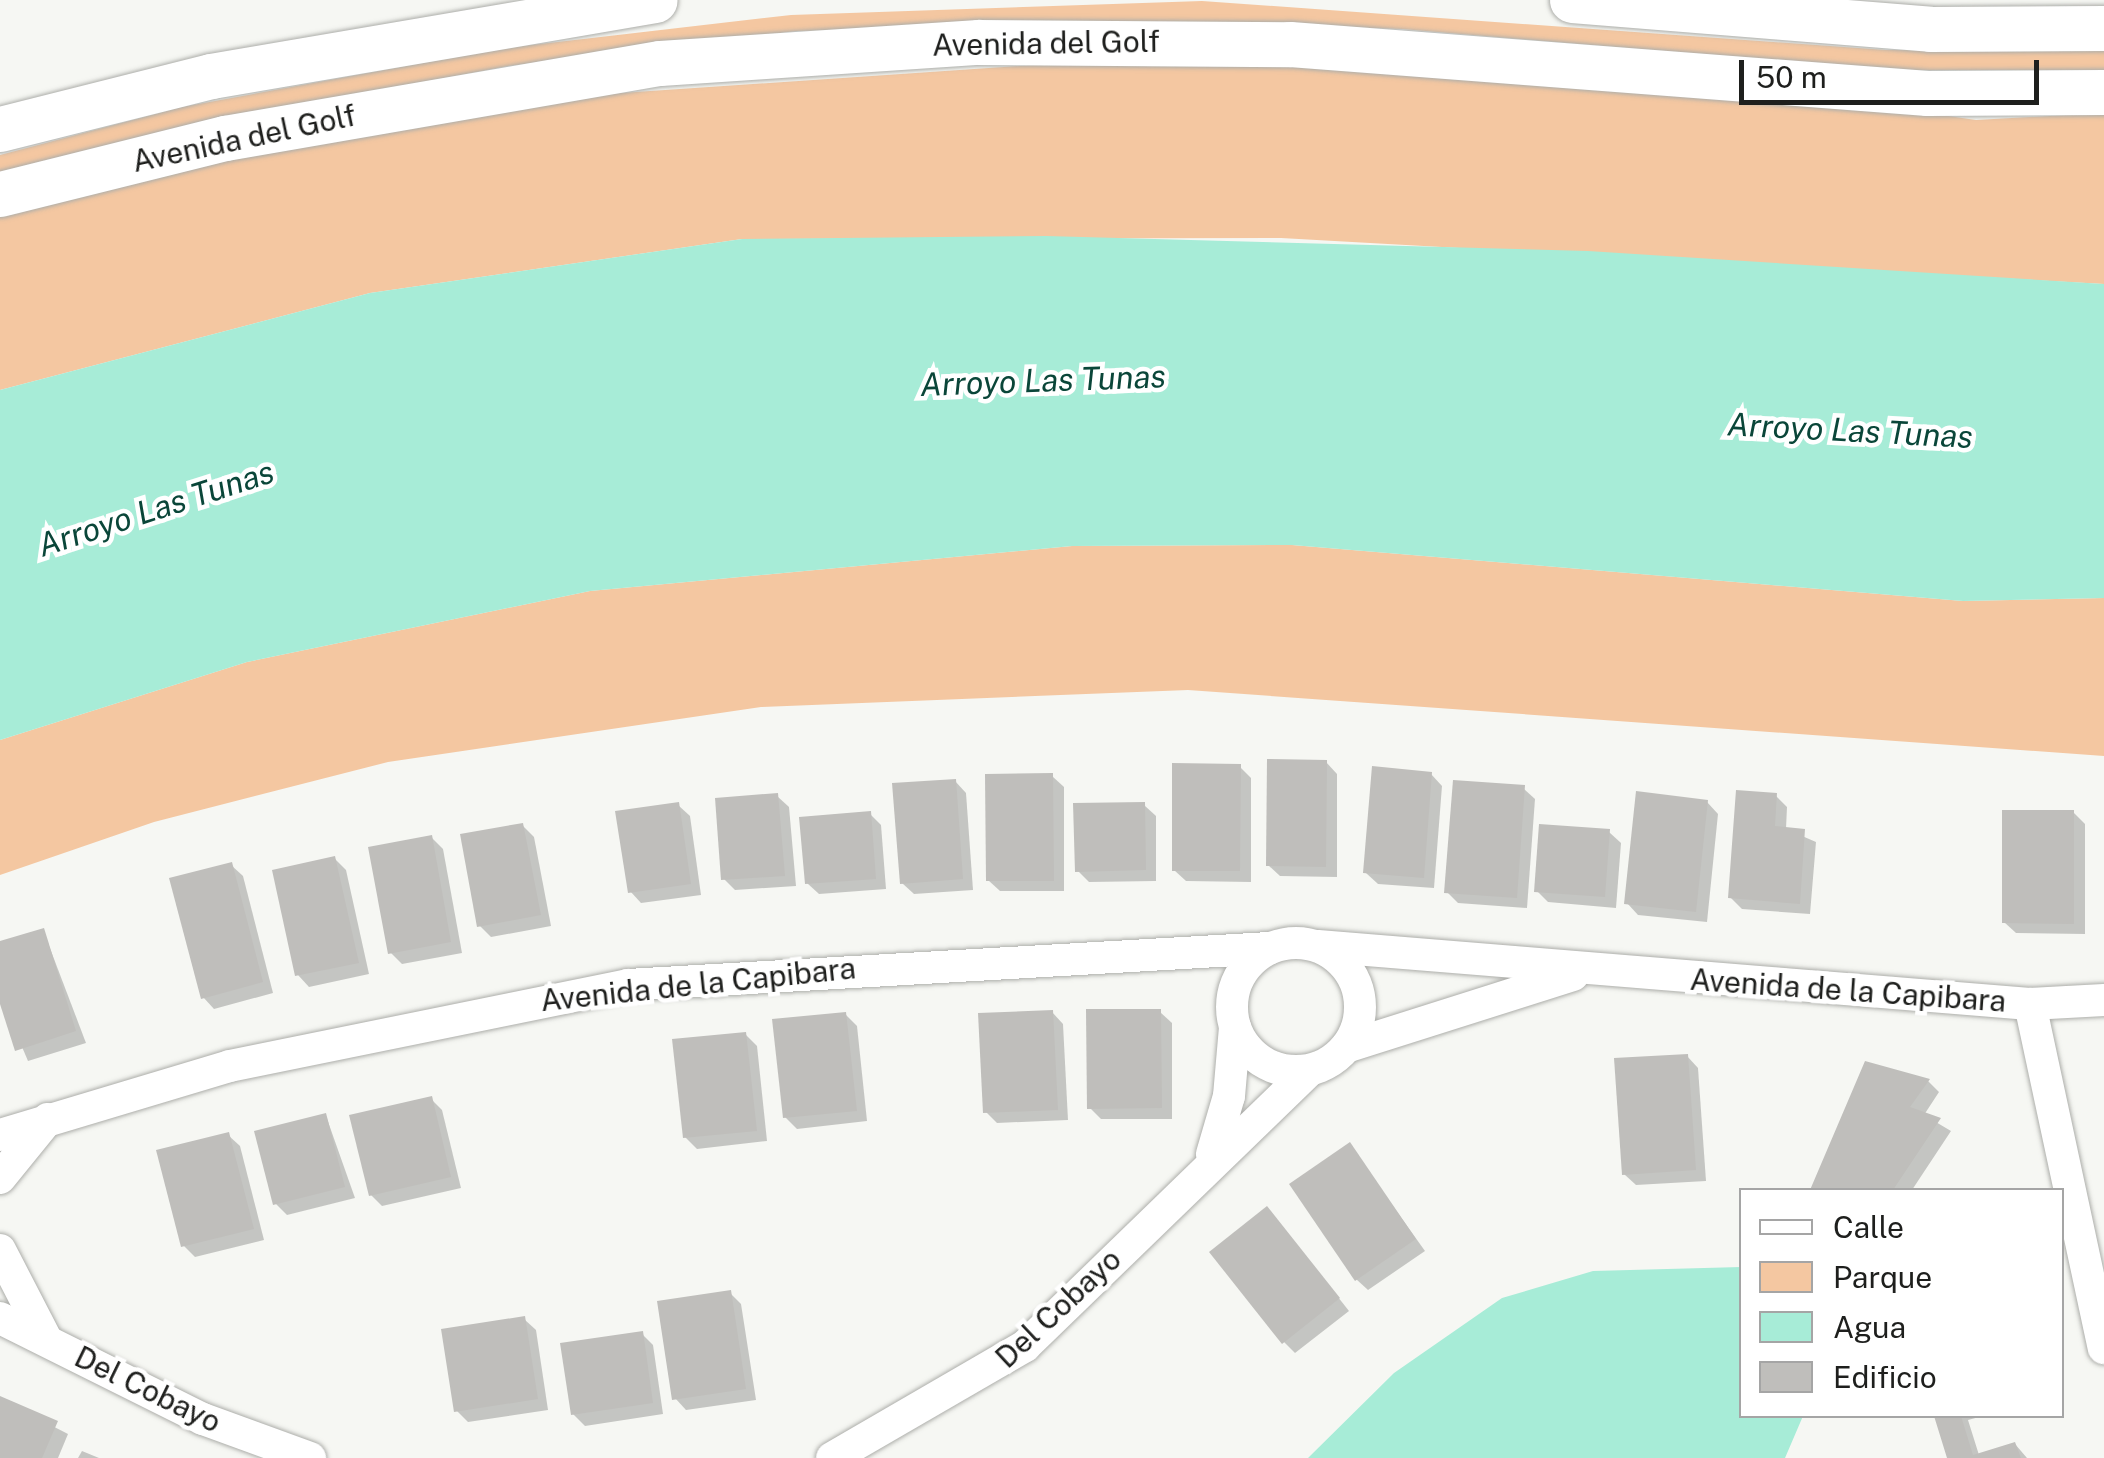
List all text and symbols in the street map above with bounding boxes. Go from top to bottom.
street label: Avenida del Golf [932,23,1160,63]
scale bar [1744,40,2044,102]
text: 50 m [1756,59,1827,95]
street label: Avenida del Golf [129,97,359,179]
water label: Arroyo Las Tunas [919,358,1167,404]
water label: Arroyo Las Tunas [1726,405,1974,457]
water label: Arroyo Las Tunas [33,453,279,565]
street label: Avenida de la Capibara [538,950,858,1018]
street label: Avenida de la Capibara [1688,961,2008,1019]
legend [1739,1188,2064,1418]
text: Calle [1833,1209,1904,1245]
street label: Del Cobayo [988,1241,1128,1375]
text: Parque [1833,1259,1932,1295]
text: Agua [1833,1309,1906,1345]
street label: Del Cobayo [69,1338,227,1440]
text: Edificio [1833,1359,1937,1395]

